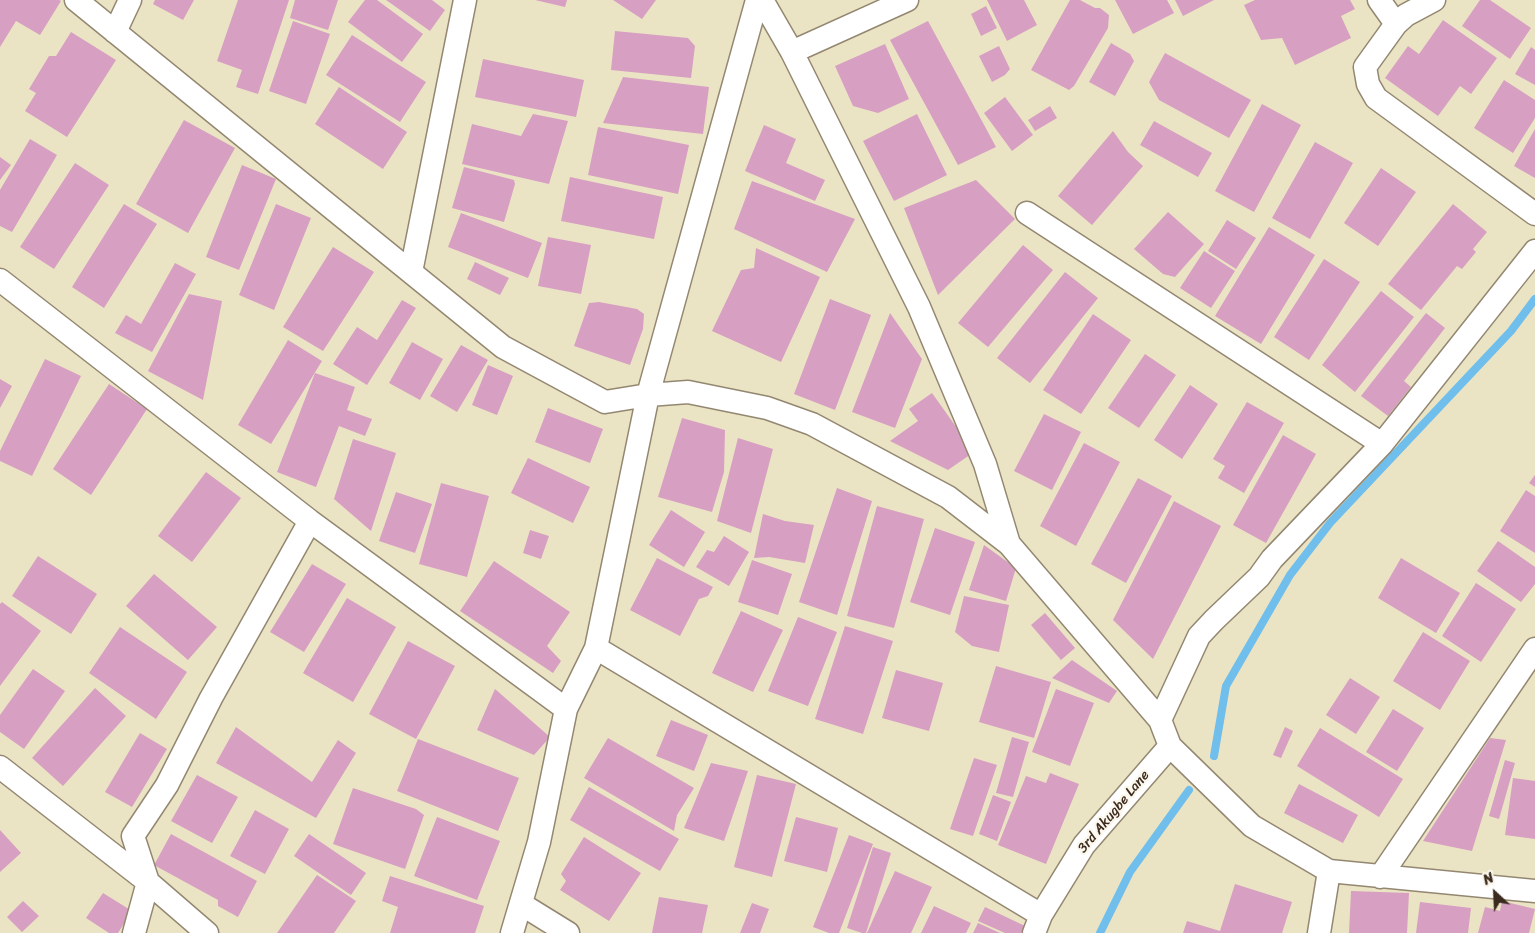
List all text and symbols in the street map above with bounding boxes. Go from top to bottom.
street label: 3rd Akugbe Lane [1075,767,1153,857]
text: N [1479,866,1498,892]
north arrow [1470,868,1520,918]

